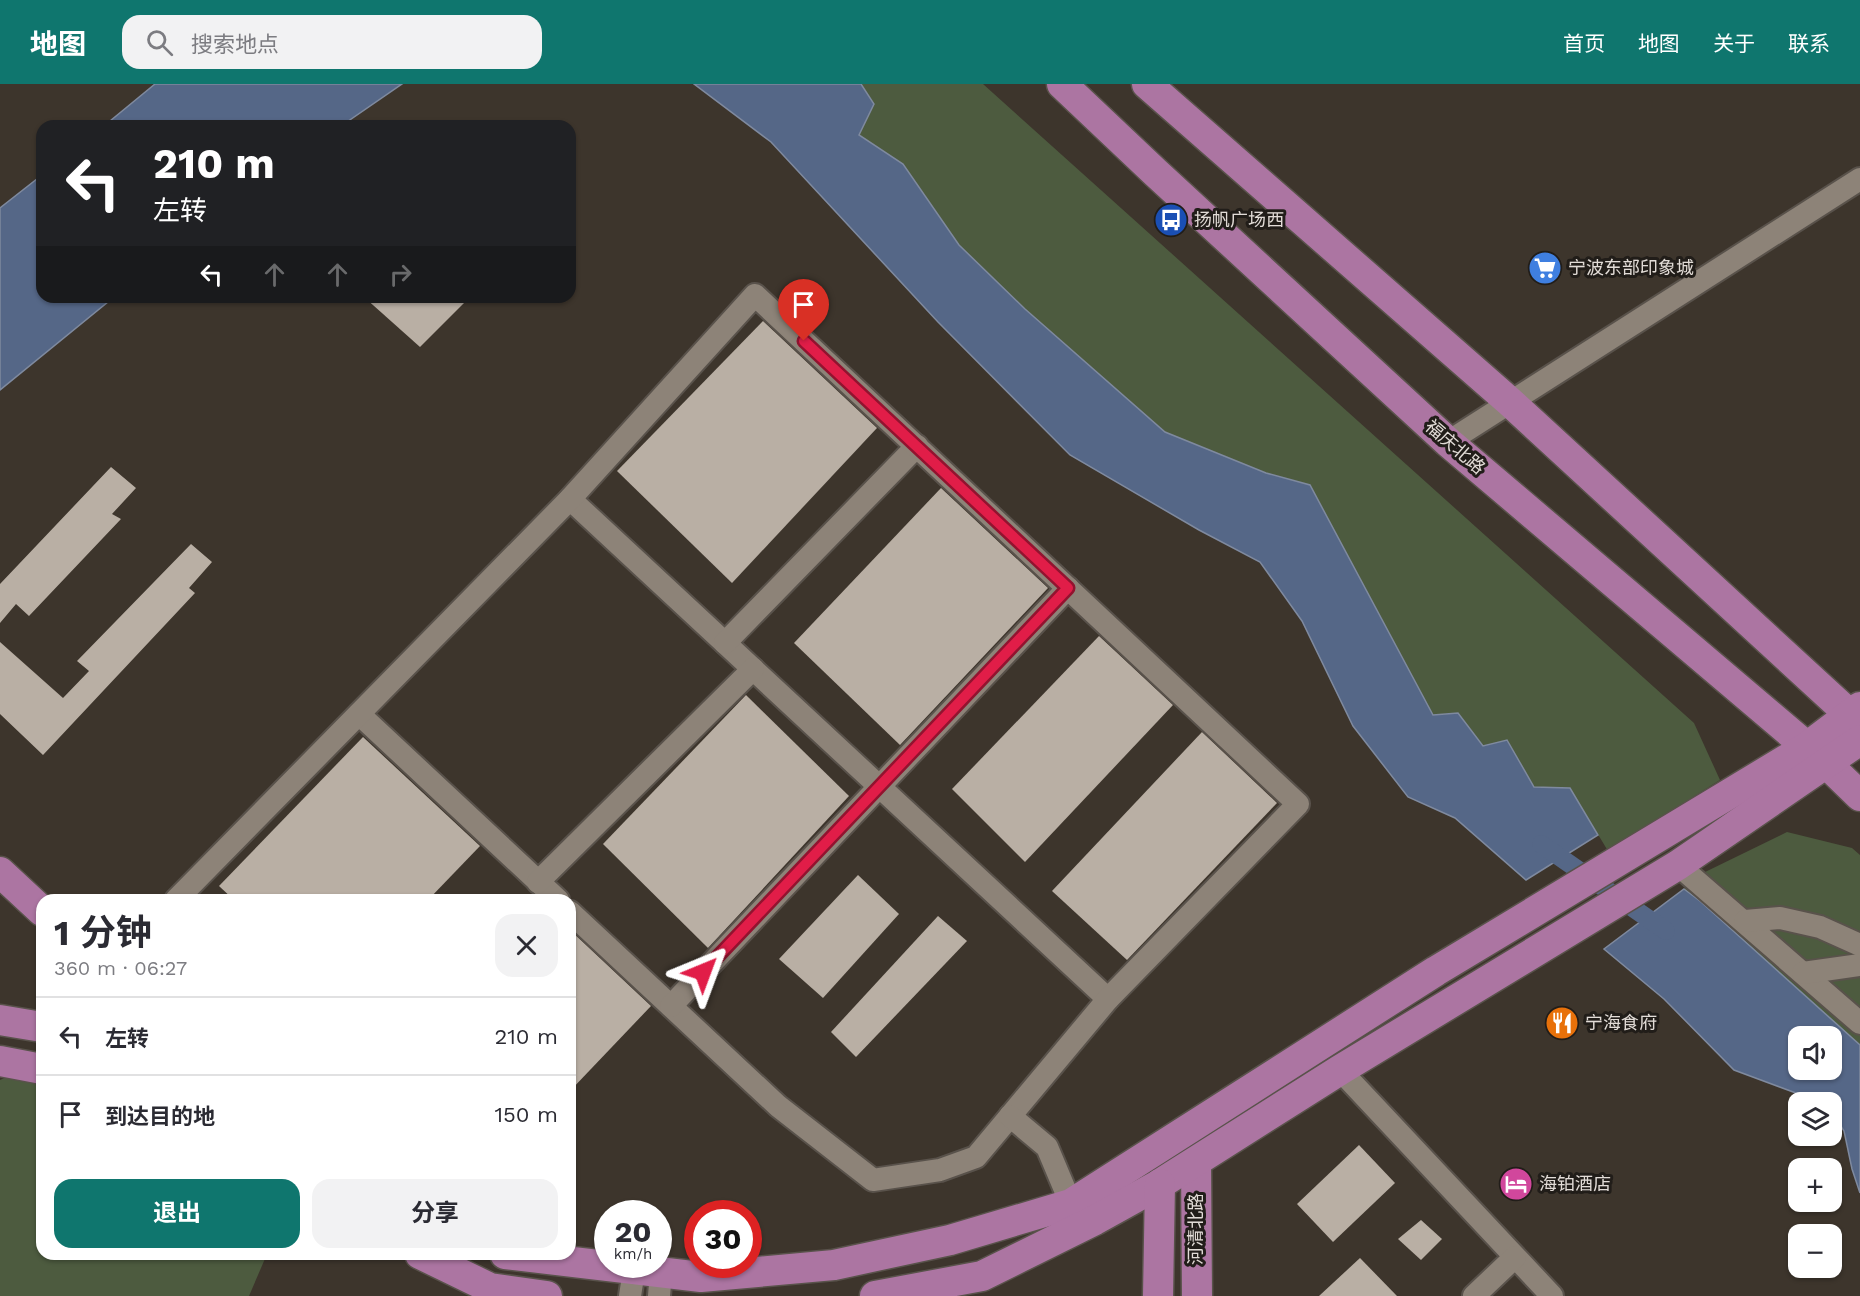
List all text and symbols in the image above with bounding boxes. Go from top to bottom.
search box [122,15,542,69]
icon: search [143,26,176,59]
text: 地图 [30,28,86,61]
text: 首页 [1563,31,1605,56]
text: 地图 [1638,31,1680,56]
text: 关于 [1713,31,1755,56]
text: 联系 [1788,31,1830,56]
text: 搜索地点 [191,32,279,57]
text: 210 m [153,139,275,188]
icon: left [54,144,132,222]
text: 左转 [153,195,207,227]
bus stop icon: 扬帆广场西 [1153,202,1189,238]
place label: 扬帆广场西 [1194,209,1284,230]
supermarket icon: 宁波东部印象城 [1527,250,1563,286]
place label: 宁波东部印象城 [1568,257,1694,278]
icon: left [195,258,228,291]
icon: ahead [258,258,291,291]
icon: ahead [321,258,354,291]
icon: right [384,258,417,291]
pin [778,279,829,341]
icon: arrive [787,288,820,321]
street label: 福庆北路 [1421,415,1489,478]
text: 1 分钟 [54,912,152,954]
button: close [495,914,558,977]
position arrow [671,940,735,1004]
text: 360 m · 06:27 [54,956,187,980]
restaurant icon: 宁海食府 [1544,1005,1580,1041]
place label: 宁海食府 [1585,1012,1657,1033]
icon: left [54,1020,87,1053]
text: 210 m [494,1024,558,1049]
text: 左转 [105,1026,149,1051]
map controls [1788,1026,1842,1278]
button: sound [1788,1026,1842,1080]
button: layers [1788,1092,1842,1146]
icon: arrive [54,1098,87,1131]
text: 150 m [494,1102,558,1127]
text: 到达目的地 [105,1104,215,1129]
button: + [1788,1158,1842,1212]
hotel icon: 海铂酒店 [1498,1166,1534,1202]
place label: 海铂酒店 [1539,1173,1611,1194]
button: 退出 [54,1179,300,1248]
button: 分享 [312,1179,558,1248]
street label: 河清北路 [1185,1193,1206,1265]
speed limit sign: 30 [684,1200,762,1278]
text: 20 [614,1214,652,1249]
button: − [1788,1224,1842,1278]
text: km/h [614,1245,652,1263]

